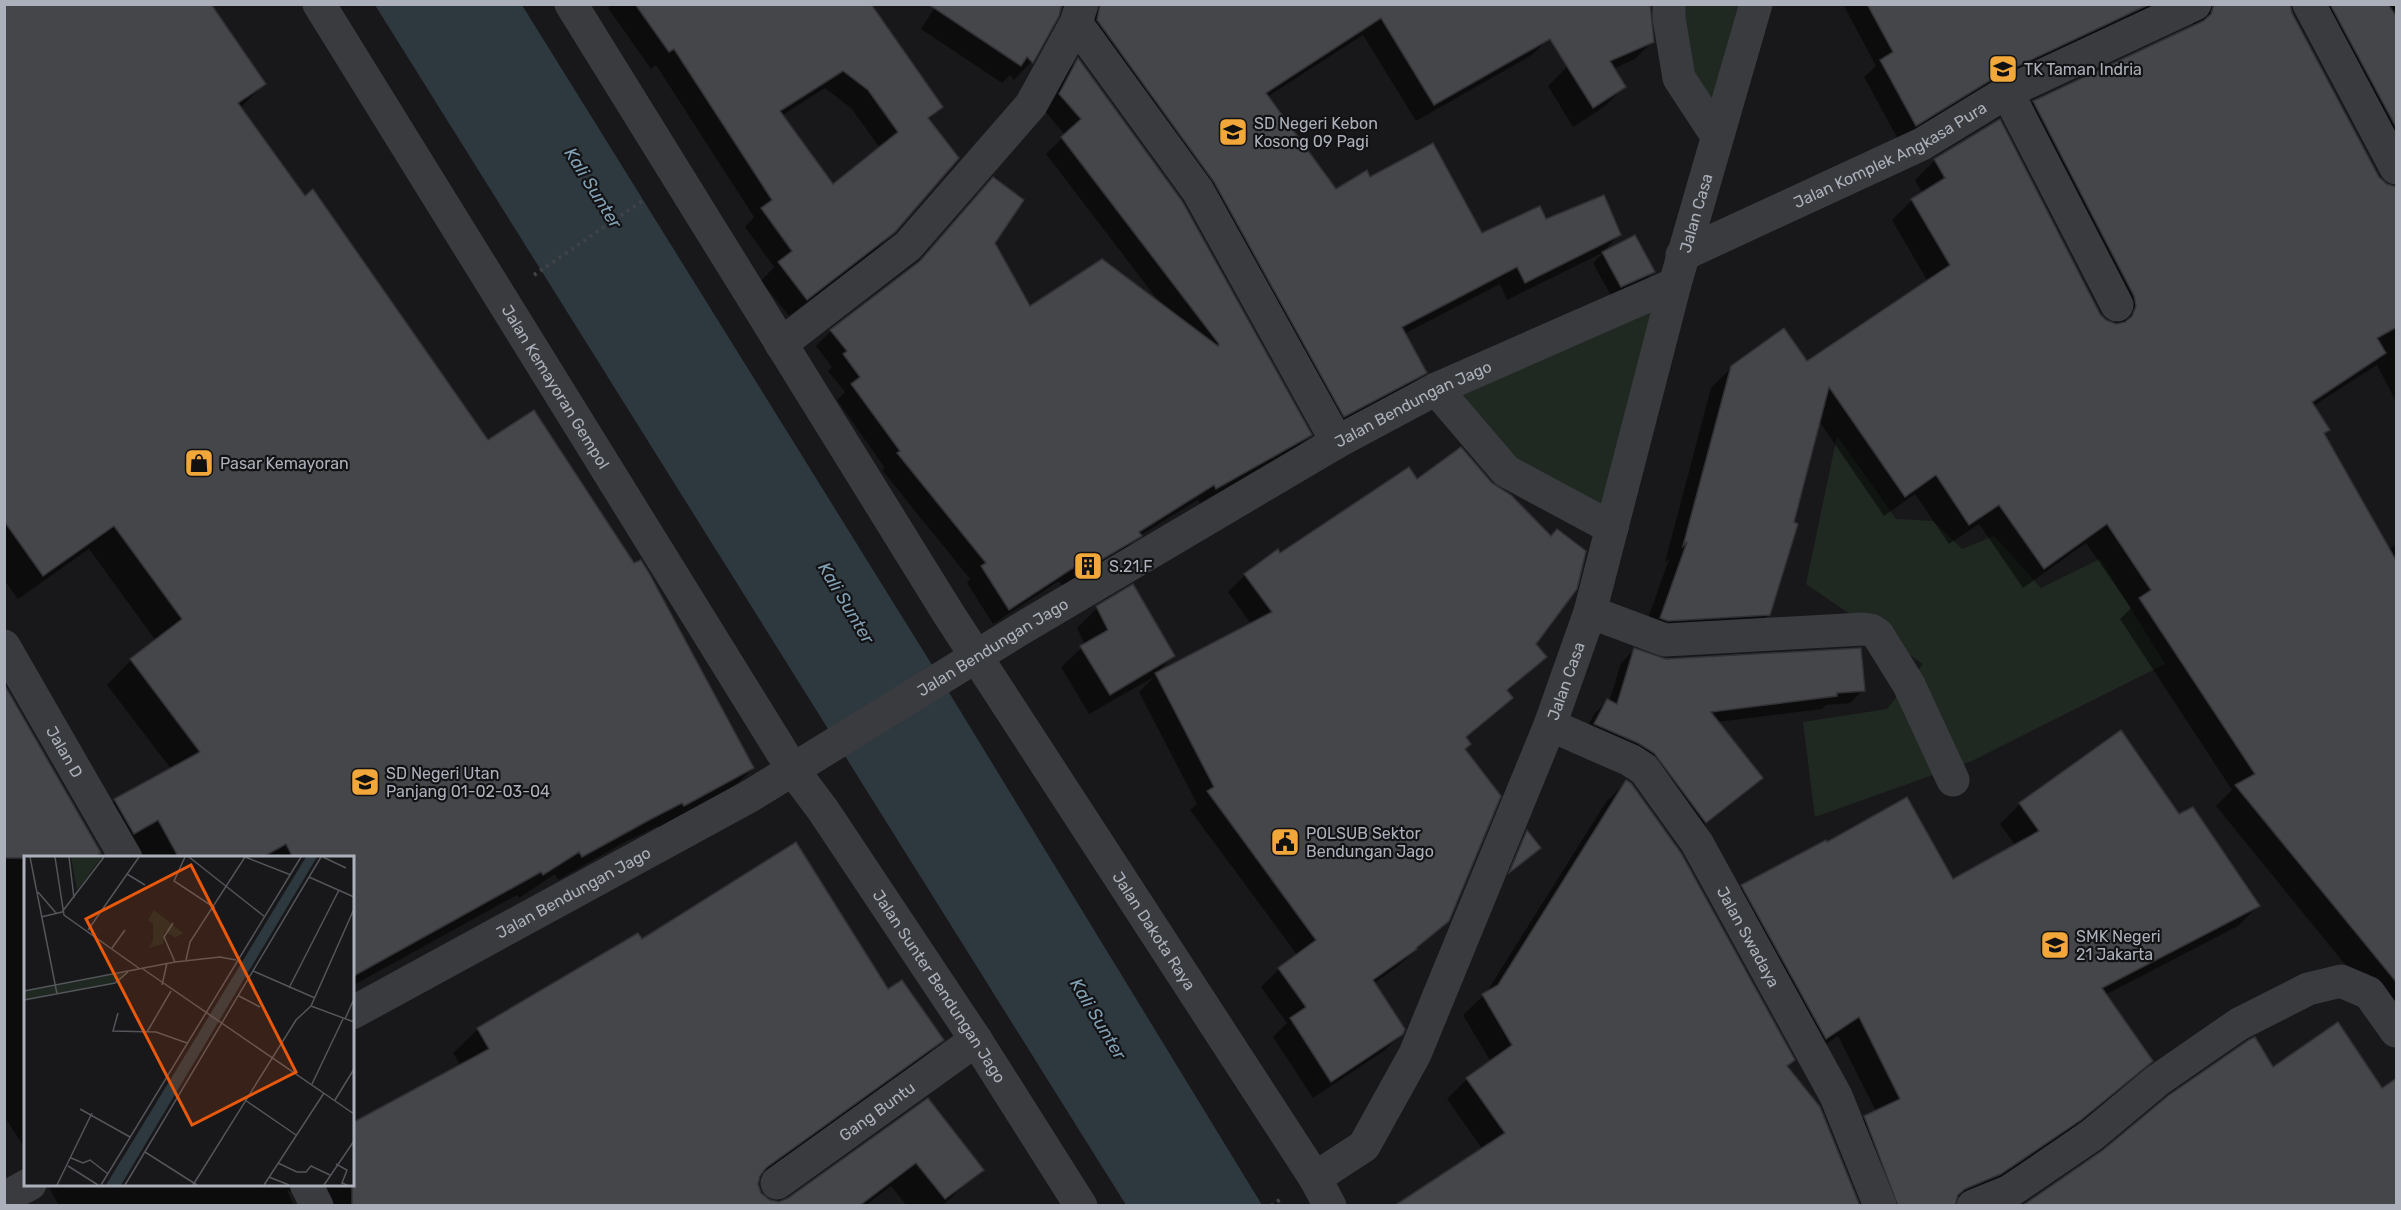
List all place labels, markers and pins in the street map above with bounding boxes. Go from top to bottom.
school or university icon: TK Taman Indria [1987,53,2019,85]
place label: TK Taman Indria [2024,60,2142,79]
place label: SD Negeri Kebon Kosong 09 Pagi [1254,114,1378,151]
school or university icon: SD Negeri Kebon Kosong 09 Pagi [1217,116,1249,148]
shop icon: Pasar Kemayoran [183,447,215,479]
place label: Pasar Kemayoran [220,454,349,473]
building icon: S.21.F [1072,550,1104,582]
place label: S.21.F [1109,557,1152,576]
place label: SD Negeri Utan Panjang 01-02-03-04 [386,764,550,801]
school or university icon: SD Negeri Utan Panjang 01-02-03-04 [349,766,381,798]
place label: POLSUB Sektor Bendungan Jago [1306,824,1434,861]
public building icon: POLSUB Sektor Bendungan Jago [1269,826,1301,858]
place label: SMK Negeri 21 Jakarta [2076,927,2161,964]
school or university icon: SMK Negeri 21 Jakarta [2039,929,2071,961]

